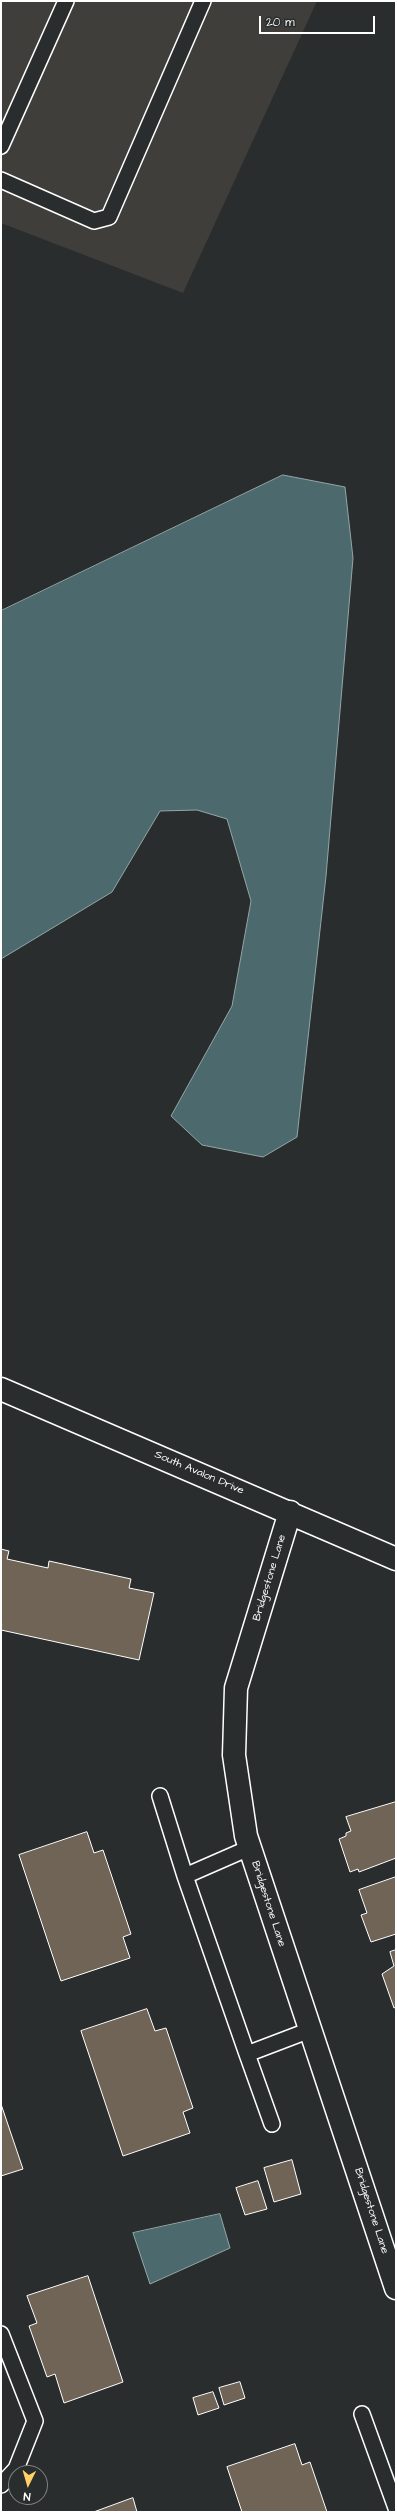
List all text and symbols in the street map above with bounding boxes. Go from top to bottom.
scale bar [261,8,377,34]
text: 20 m [266,14,295,31]
street label: South Avalon Drive [152,1448,246,1498]
street label: Bridgestone Lane [251,1533,289,1623]
street label: Bridgestone Lane [248,1859,288,1949]
street label: Bridgestone Lane [351,2166,391,2256]
north arrow [8,2465,48,2505]
text: N [23,2489,31,2504]

